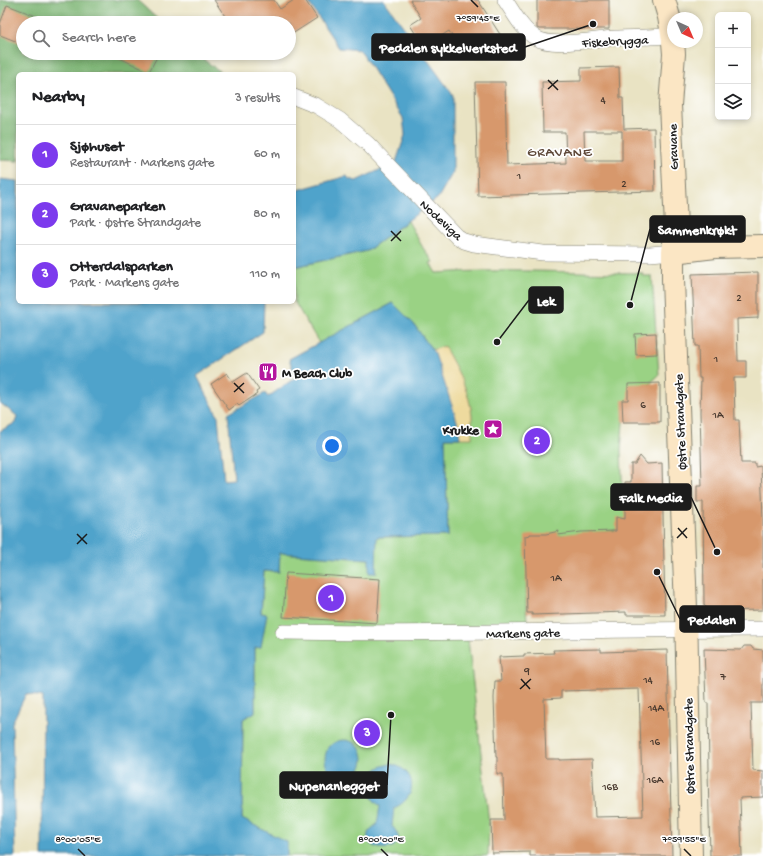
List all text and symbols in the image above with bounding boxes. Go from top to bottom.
north arrow [667,12,703,48]
map controls [715,12,751,120]
button: + [715,12,751,48]
text: 7°59'45"E [456,13,500,25]
search box [16,16,296,60]
icon: search [30,27,52,49]
text: Search here [62,29,136,47]
street label: Fiskebrygga [580,33,650,52]
callout: Pedalen sykkelverksted [372,34,525,60]
text: Pedalen sykkelverksted [379,41,518,58]
button: − [715,48,751,84]
button: layers [715,84,751,120]
text: Nearby [32,88,85,108]
text: 3 results [235,91,280,106]
house number: 4 [600,95,606,107]
street label: Gravane [666,123,683,170]
text: Sjøhuset [70,138,124,156]
district label: GRAVANE [527,145,593,162]
text: 1 [42,147,48,162]
text: 60 m [254,147,280,162]
text: Restaurant · Markens gate [70,156,215,171]
house number: 1 [516,171,521,183]
house number: 2 [621,179,627,191]
street label: Nodeviga [416,197,465,245]
text: Gravaneparken [70,198,166,216]
text: 2 [42,207,48,222]
text: 80 m [253,207,280,222]
text: Park · Østre Strandgate [70,216,201,231]
callout: Sammenkrøkt [650,216,745,242]
text: Sammenkrøkt [658,223,738,240]
text: Otterdalsparken [70,258,173,276]
text: 3 [42,267,48,282]
text: 110 m [250,267,280,282]
text: Park · Markens gate [70,276,179,291]
callout: Lek [529,287,563,313]
house number: 2 [736,293,742,305]
text: Lek [537,294,557,311]
house number: 1 [713,354,718,366]
restaurant icon: M Beach Club [257,361,279,383]
place label: M Beach Club [282,367,352,382]
street label: Østre Strandgate [672,373,691,470]
house number: 6 [640,400,646,412]
house number: 1A [712,410,724,422]
place icon: Krukke [482,418,504,440]
place label: Krukke [442,424,480,439]
pin: 2 [524,426,550,456]
your location [322,436,342,456]
callout: Falk Media [611,484,691,510]
text: Falk Media [618,491,684,508]
house number: 1A [550,573,562,585]
pin: 1 [318,583,344,613]
callout: Pedalen [680,606,744,632]
text: Pedalen [687,613,736,630]
street label: Markens gate [486,626,560,643]
house number: 9 [523,666,530,678]
house number: 7 [719,672,726,684]
house number: 14 [642,675,654,687]
street label: Østre Strandgate [682,698,699,794]
house number: 14A [647,703,665,715]
pin: 3 [354,718,380,748]
house number: 16 [649,737,660,749]
callout: Nupenanlegget [280,772,387,798]
house number: 16A [646,775,664,787]
text: Nupenanlegget [289,779,380,796]
house number: 16B [601,782,618,794]
text: 8°00'05"E [55,834,101,846]
text: 8°00'00"E [358,834,405,846]
text: 7°59'55"E [661,834,706,846]

